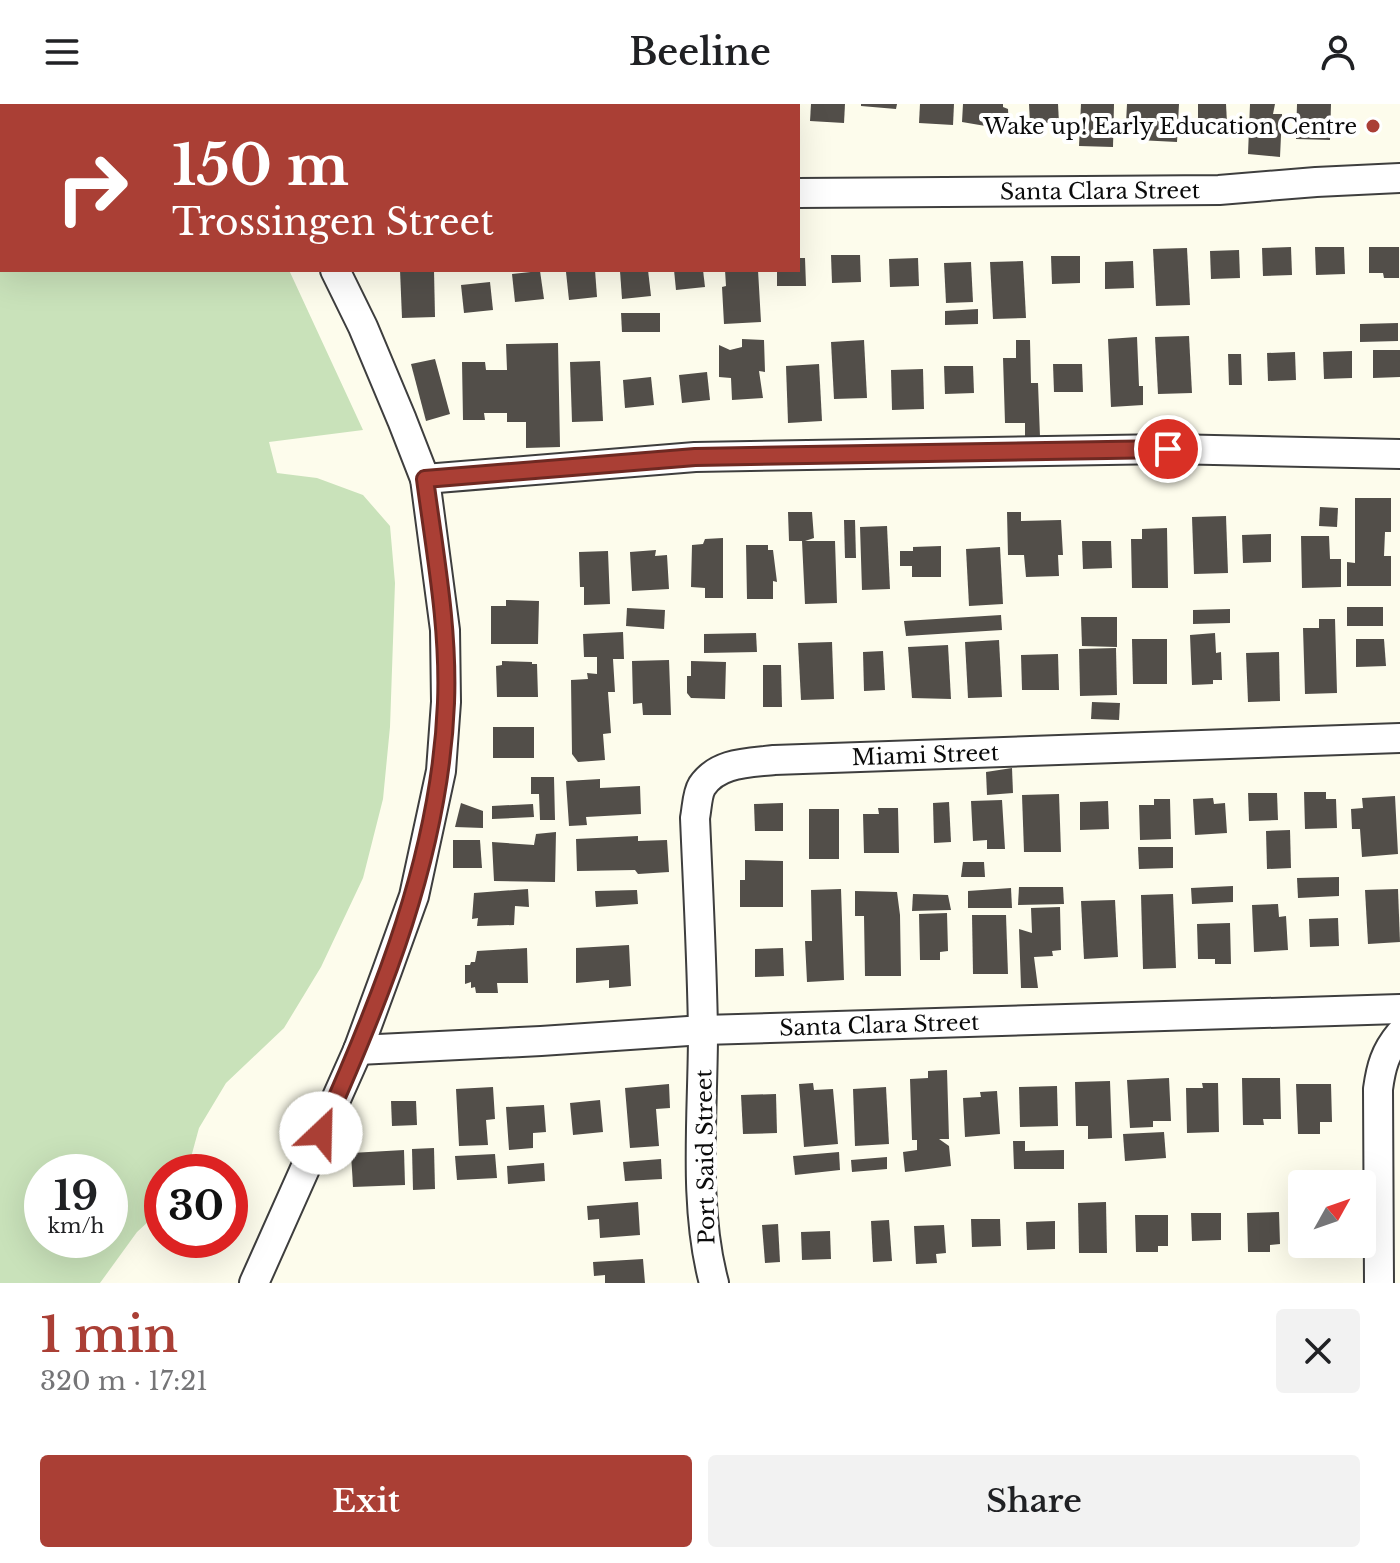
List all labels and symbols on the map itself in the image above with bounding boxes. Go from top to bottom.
place label: Wake up! Early Education Centre [982,113,1357,140]
marker: Wake up! Early Education Centre [1364,117,1382,135]
street label: Santa Clara Street [1000,177,1201,206]
pin [1134,415,1202,483]
street label: Miami Street [851,739,1000,771]
street label: Santa Clara Street [779,1009,980,1042]
street label: Port Said Street [690,1068,721,1245]
position arrow [279,1091,363,1175]
speed limit sign: 30 [144,1154,248,1258]
north arrow [1288,1170,1376,1258]

